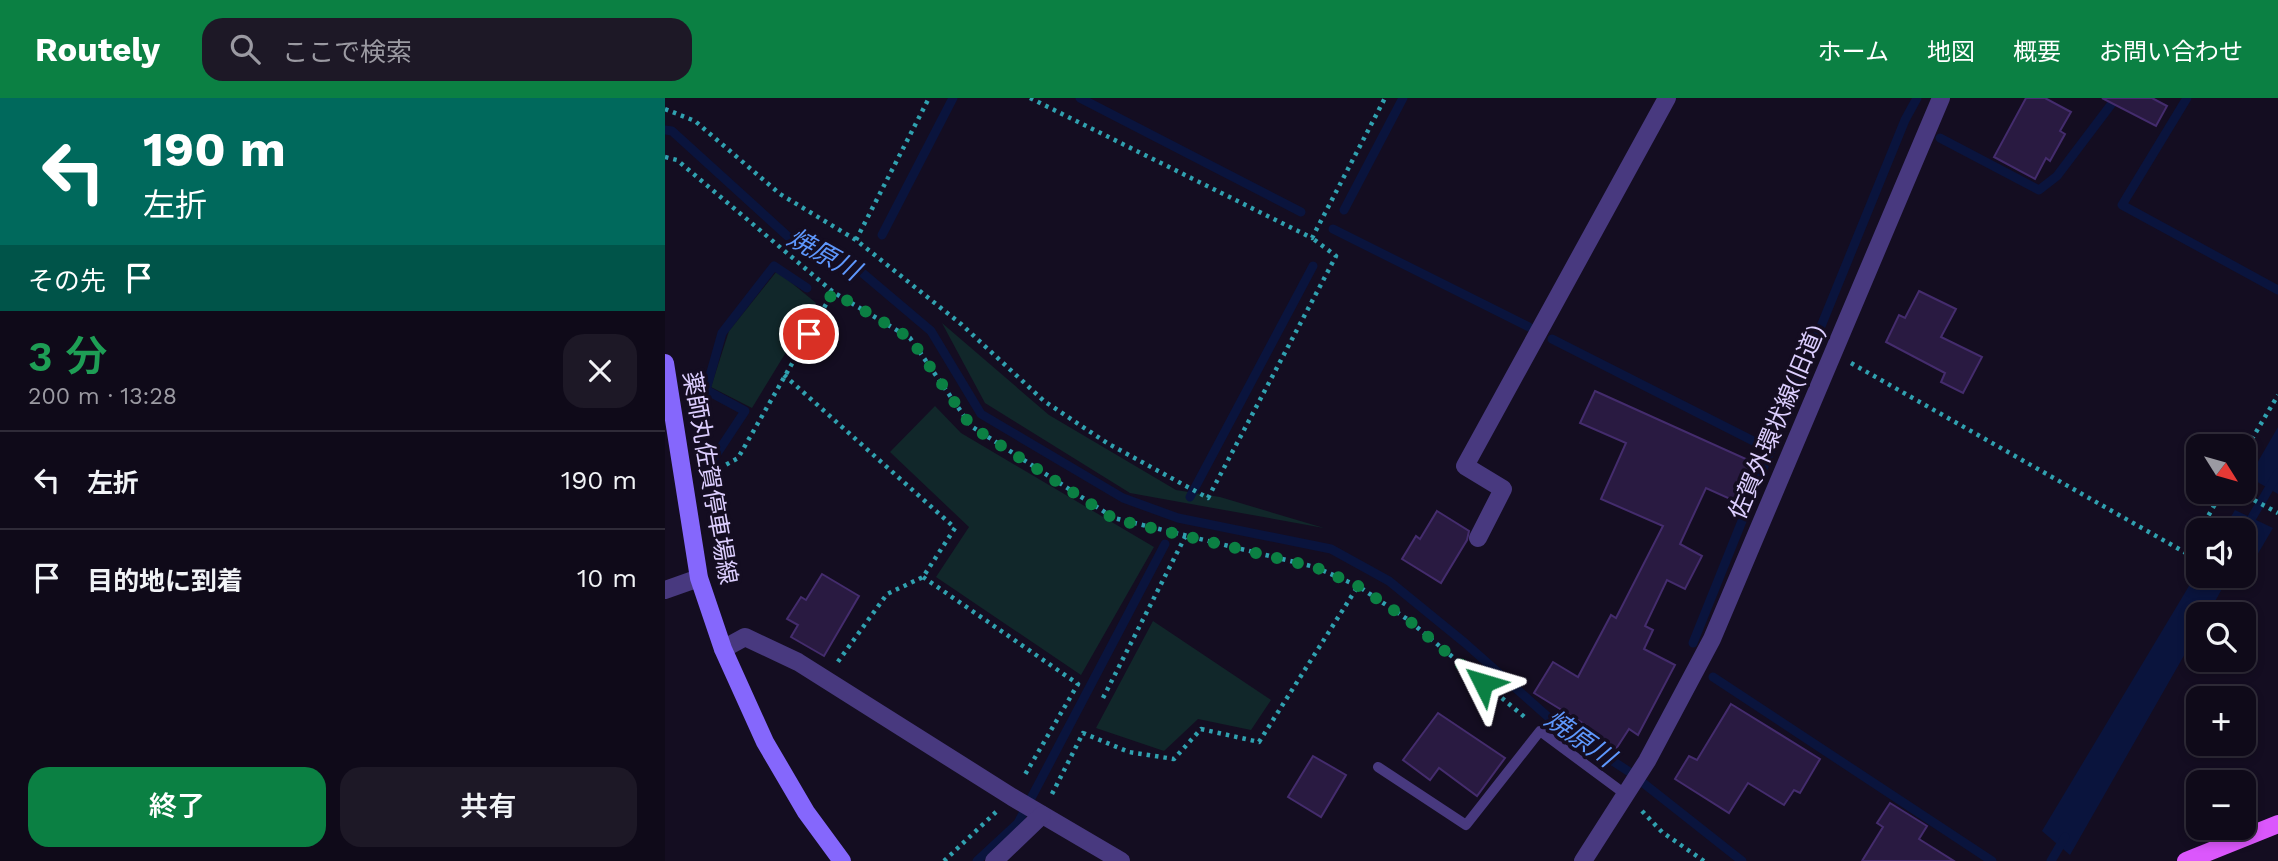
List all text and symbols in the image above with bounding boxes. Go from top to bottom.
search box [202,18,692,81]
text: Routely [35,30,160,69]
icon: search [226,30,264,68]
text: ここで検索 [282,37,412,67]
text: ホーム [1818,38,1889,66]
text: 地図 [1927,38,1975,66]
text: 概要 [2013,38,2061,66]
text: お問い合わせ [2099,38,2243,66]
text: 190 m [143,120,286,178]
icon: left [28,126,119,217]
text: 左折 [143,186,207,224]
water label: 焼原川 [783,222,868,287]
icon: arrive [120,259,158,297]
text: その先 [28,266,106,296]
pin [779,304,839,364]
icon: arrive [790,315,828,353]
street label: 佐賀外環状線(旧道) [1723,320,1831,524]
text: 3 分 [28,332,108,381]
button: close [563,334,637,408]
street label: 薬師丸佐賀停車場線 [677,369,743,587]
text: 200 m · 13:28 [28,383,177,410]
north arrow [2186,434,2256,504]
map controls [2186,434,2256,840]
icon: left [28,461,66,499]
text: 190 m [561,465,637,495]
text: 左折 [87,468,139,498]
button: sound [2186,518,2256,588]
icon: arrive [28,559,66,597]
text: 10 m [577,563,637,593]
text: 目的地に到着 [87,566,243,596]
button: search [2186,602,2256,672]
position arrow [1446,646,1520,720]
button: + [2186,686,2256,756]
water label: 焼原川 [1539,703,1623,774]
button: 終了 [28,767,326,847]
button: 共有 [340,767,637,847]
button: − [2186,770,2256,840]

